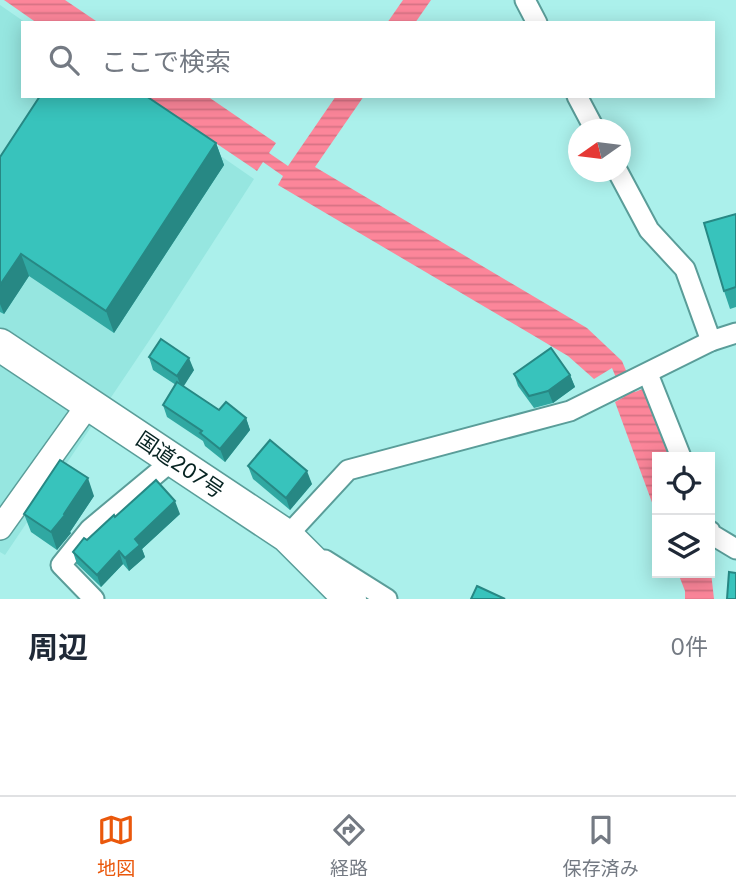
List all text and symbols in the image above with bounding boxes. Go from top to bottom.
search box [21,21,715,98]
icon: search [45,41,83,79]
text: ここで検索 [101,46,231,77]
north arrow [568,119,631,182]
street label: 国道207号 [132,426,229,503]
map controls [652,452,715,578]
button: locate [652,452,715,515]
button: layers [652,515,715,578]
text: 周辺 [28,629,88,665]
text: 0件 [670,633,708,661]
tab: 地図 [97,811,135,880]
tab: 経路 [330,811,368,880]
tab: 保存済み [563,811,639,880]

